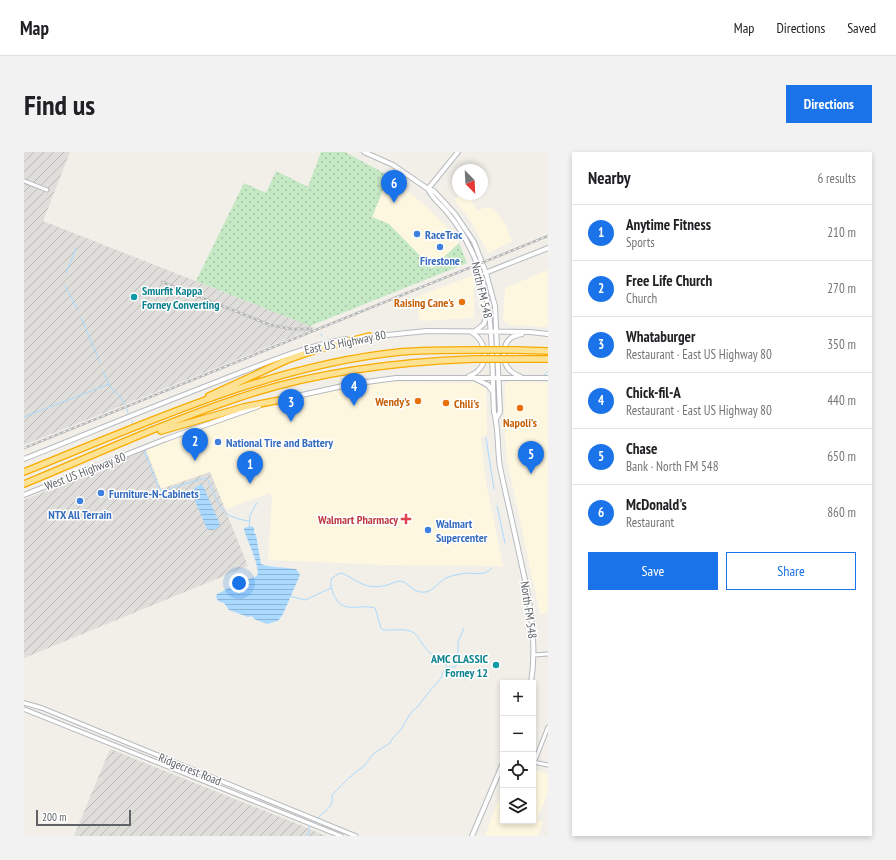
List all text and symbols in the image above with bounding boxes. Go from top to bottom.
text: Map [20,16,49,40]
text: Map [734,19,754,37]
text: Directions [776,19,825,37]
text: Saved [847,19,876,37]
button: Directions [786,85,872,123]
text: Find us [24,86,95,123]
north arrow [452,164,488,200]
text: Nearby [588,167,631,189]
pin: 6 [381,170,407,203]
text: 6 results [817,170,856,187]
text: Anytime Fitness [626,215,711,234]
text: 1 [598,224,604,241]
text: 210 m [827,224,856,241]
place label: RaceTrac [425,227,463,242]
marker: RaceTrac [412,229,422,239]
text: Sports [626,234,655,251]
marker: Firestone [435,242,445,252]
place label: Firestone [420,253,460,268]
street label: North FM 548 [468,260,496,320]
text: Free Life Church [626,271,712,290]
text: 2 [598,280,604,297]
text: 270 m [827,280,856,297]
place label: Smurfit Kappa Forney Converting [142,283,219,312]
text: Church [626,290,657,307]
marker: Smurfit Kappa Forney Converting [129,292,139,302]
place label: Raising Cane's [394,295,454,310]
marker: Raising Cane's [457,297,467,307]
street label: East US Highway 80 [303,327,387,357]
text: Whataburger [626,327,695,346]
text: 3 [598,336,604,353]
text: 350 m [827,336,856,353]
text: Restaurant · East US Highway 80 [626,346,772,363]
pin: 4 [341,373,367,406]
text: Chick-fil-A [626,383,681,402]
pin: 3 [278,389,304,422]
text: 4 [598,392,604,409]
text: 440 m [827,392,856,409]
place label: Wendy's [374,394,410,409]
marker: Wendy's [413,396,423,406]
place label: Chili's [454,396,479,411]
marker: Chili's [441,398,451,408]
text: Restaurant · East US Highway 80 [626,402,772,419]
marker: Napoli's [515,403,525,413]
place label: Napoli's [503,415,537,430]
pin: 2 [182,428,208,461]
place label: National Tire and Battery [226,435,333,450]
marker: National Tire and Battery [213,437,223,447]
text: Chase [626,439,657,458]
pin: 5 [518,441,544,474]
text: 5 [598,448,604,465]
text: 650 m [827,448,856,465]
street label: West US Highway 80 [42,449,128,493]
pin: 1 [237,451,263,484]
text: Bank · North FM 548 [626,458,719,475]
place label: Furniture-N-Cabinets [109,486,199,501]
marker: Furniture-N-Cabinets [96,488,106,498]
text: McDonald's [626,495,687,514]
marker: NTX All Terrain [75,496,85,506]
text: 6 [598,504,604,521]
text: 860 m [827,504,856,521]
place label: NTX All Terrain [48,507,112,522]
place label: Walmart Pharmacy [317,512,398,527]
marker: Walmart Pharmacy [401,514,411,524]
text: Restaurant [626,514,674,531]
place label: Walmart Supercenter [435,516,488,545]
marker: Walmart Supercenter [423,525,433,535]
button: Save [588,552,718,590]
button: Share [726,552,856,590]
your location [229,573,249,593]
street label: North FM 548 [518,580,540,640]
place label: AMC CLASSIC Forney 12 [430,651,489,680]
marker: AMC CLASSIC Forney 12 [491,660,501,670]
map controls [500,680,536,824]
button: + [500,680,536,716]
button: − [500,716,536,752]
street label: Ridgecrest Road [156,750,224,788]
button: locate [500,752,536,788]
button: layers [500,788,536,824]
scale bar [36,808,131,827]
text: 200 m [42,810,66,824]

